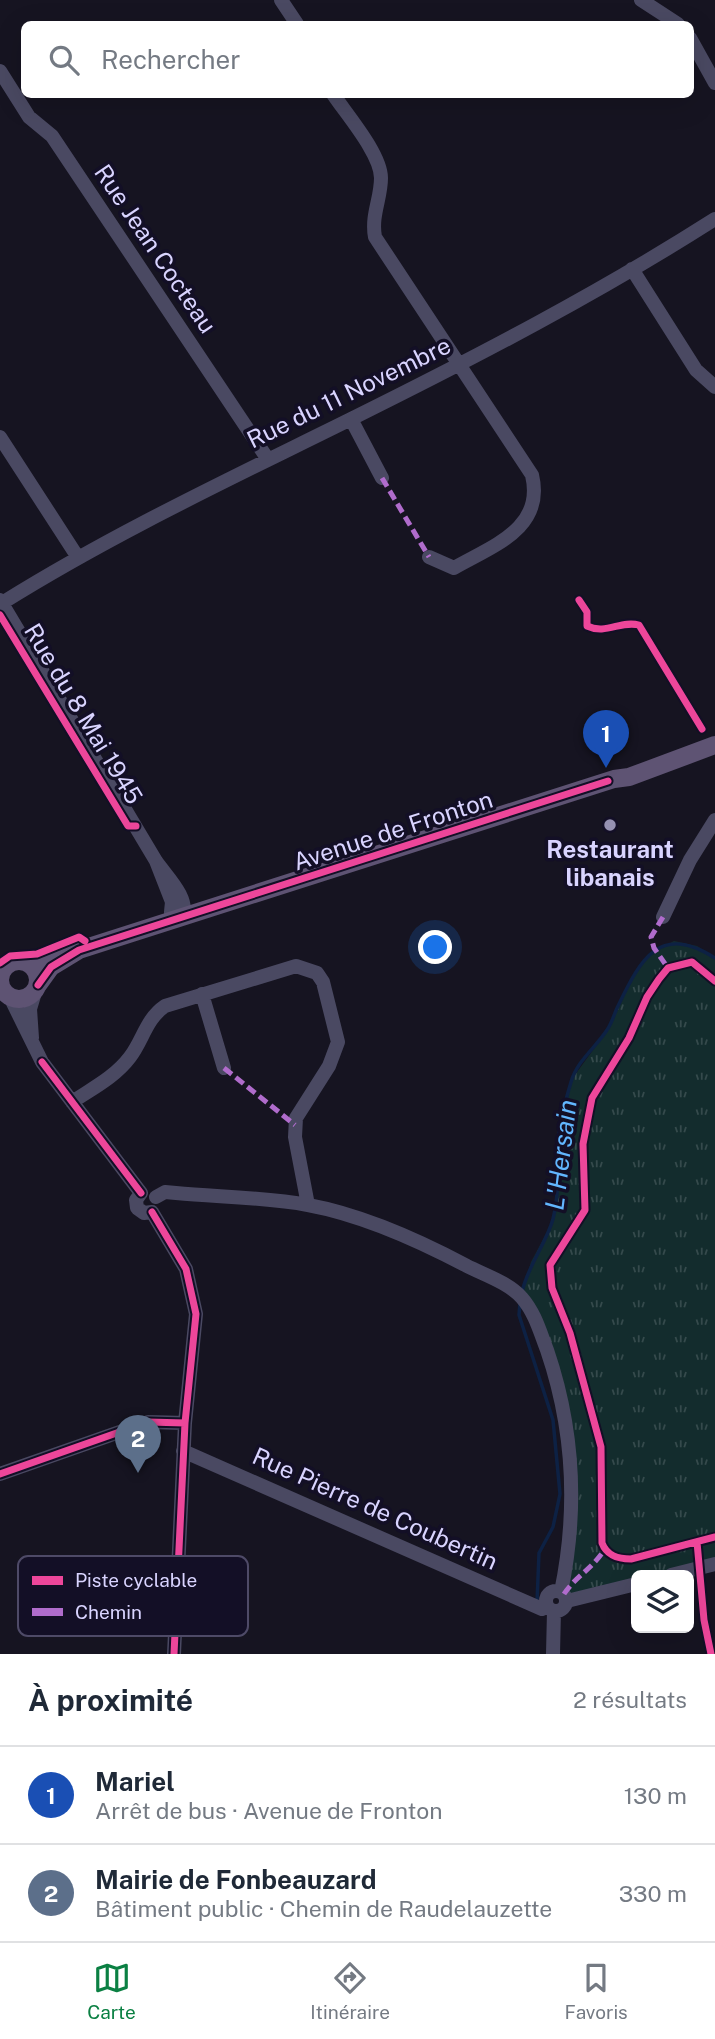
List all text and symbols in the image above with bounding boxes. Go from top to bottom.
search box [21,21,694,98]
icon: search [45,41,83,79]
text: Rechercher [101,44,240,75]
street label: Rue Jean Cocteau [89,159,223,338]
street label: Rue du 11 Novembre [242,331,455,454]
street label: Rue du 8 Mai 1945 [19,618,149,809]
pin: 1 [583,710,629,768]
street label: Avenue de Fronton [289,785,496,876]
marker: Restaurant libanais [602,817,618,833]
place label: Restaurant libanais [546,835,674,891]
your location [418,930,452,964]
water label: L'Hersain [538,1098,583,1212]
pin: 2 [115,1415,161,1473]
street label: Rue Pierre de Coubertin [248,1441,502,1575]
legend [18,1556,248,1636]
text: Piste cyclable [75,1569,197,1591]
map controls [631,1570,694,1633]
button: layers [631,1570,694,1633]
text: Chemin [75,1601,142,1623]
text: À proximité [28,1682,193,1718]
text: 2 résultats [573,1686,687,1713]
text: Mariel [95,1766,175,1797]
text: 1 [46,1782,56,1809]
text: 130 m [624,1782,687,1809]
text: Arrêt de bus · Avenue de Fronton [95,1797,442,1824]
text: Mairie de Fonbeauzard [95,1864,377,1895]
text: 2 [44,1880,58,1907]
text: 330 m [619,1880,687,1907]
text: Bâtiment public · Chemin de Raudelauzette [95,1895,552,1922]
tab: Carte [87,1959,136,2023]
tab: Itinéraire [310,1959,390,2023]
tab: Favoris [565,1959,628,2023]

